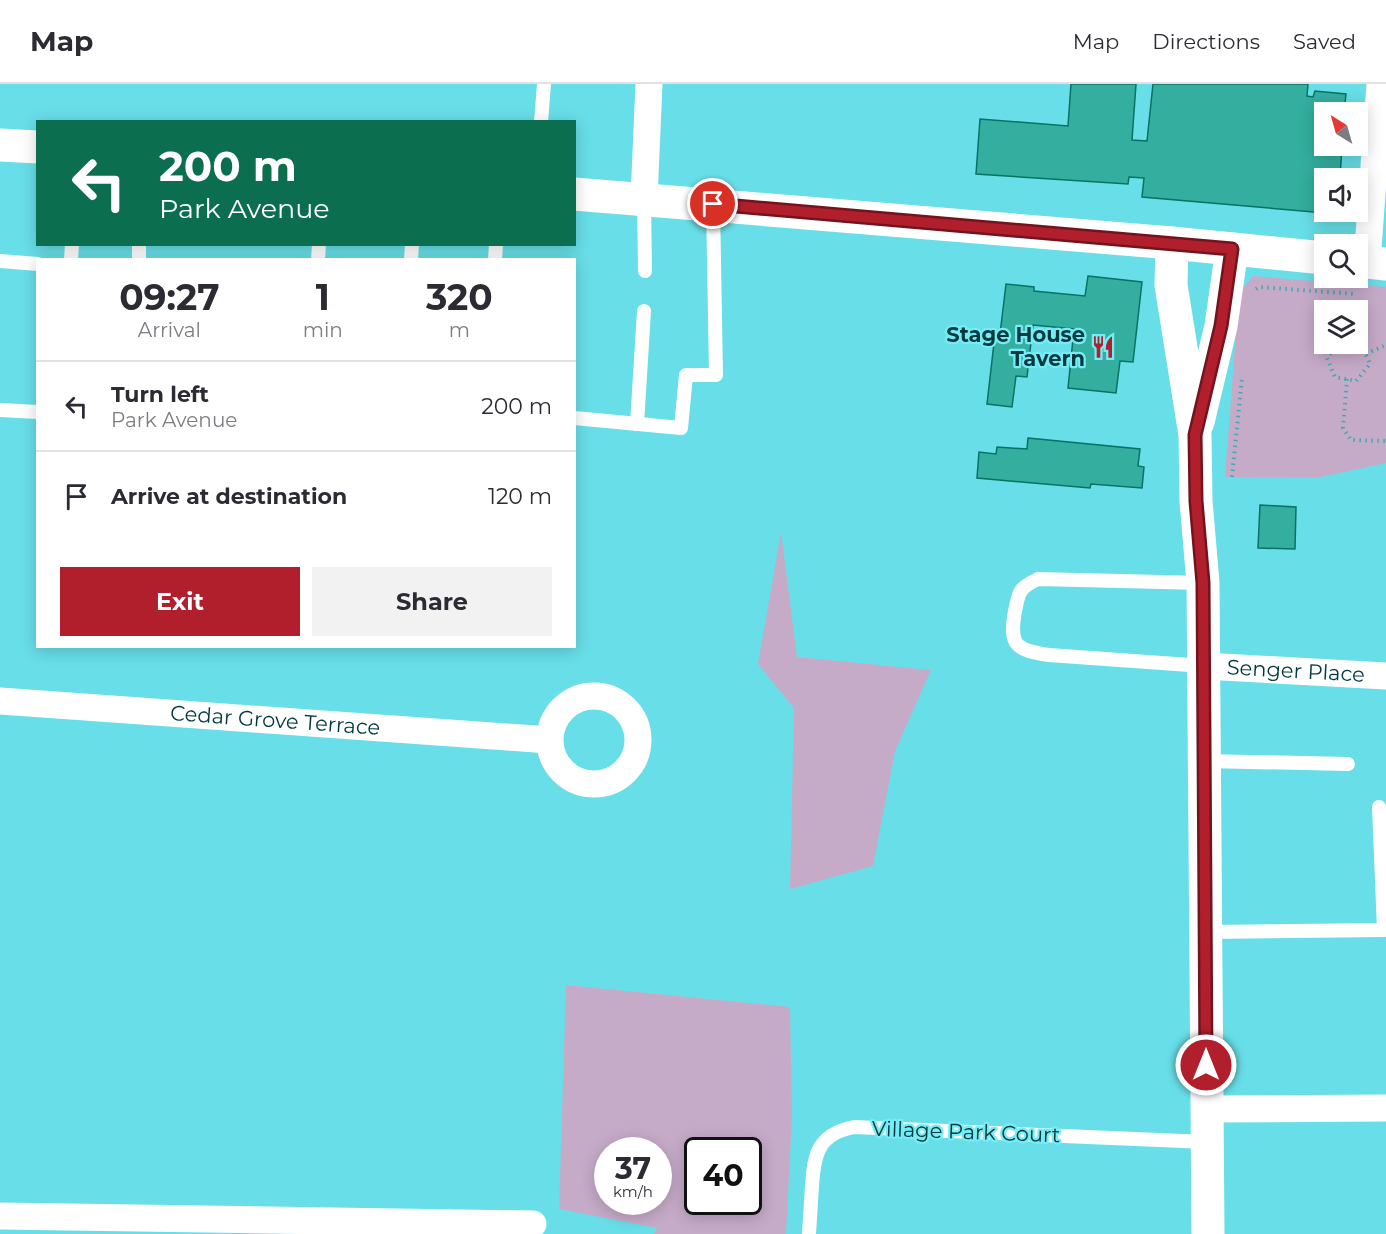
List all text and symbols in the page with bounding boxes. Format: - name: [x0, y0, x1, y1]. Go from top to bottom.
- text: Map: [30, 24, 93, 58]
- text: Map: [1073, 29, 1119, 54]
- text: Directions: [1152, 29, 1260, 54]
- text: Saved: [1293, 29, 1356, 54]
- north arrow: [1314, 102, 1368, 156]
- map controls: [1314, 102, 1368, 354]
- text: 200 m: [159, 140, 297, 192]
- icon: left: [60, 144, 138, 222]
- button: sound: [1314, 168, 1368, 222]
- pin: [687, 178, 738, 229]
- icon: arrive: [696, 187, 729, 220]
- text: Park Avenue: [159, 192, 330, 225]
- button: search: [1314, 234, 1368, 288]
- text: 09:27: [119, 275, 220, 319]
- text: 1: [316, 275, 330, 319]
- text: 320: [426, 275, 493, 319]
- button: layers: [1314, 300, 1368, 354]
- text: Arrival: [138, 318, 201, 342]
- text: min: [303, 318, 343, 342]
- text: m: [449, 318, 470, 342]
- place label: Stage House Tavern: [946, 322, 1085, 371]
- restaurant icon: Stage House Tavern: [1090, 334, 1116, 360]
- text: Turn left: [111, 381, 209, 408]
- icon: left: [60, 390, 93, 423]
- text: 200 m: [481, 393, 552, 420]
- text: Park Avenue: [111, 408, 237, 432]
- icon: arrive: [60, 480, 93, 513]
- text: Arrive at destination: [111, 483, 347, 510]
- text: 120 m: [488, 483, 552, 510]
- button: Exit: [60, 567, 300, 636]
- button: Share: [312, 567, 552, 636]
- street label: Senger Place: [1226, 654, 1366, 687]
- street label: Cedar Grove Terrace: [170, 700, 381, 740]
- position arrow: [1174, 1033, 1238, 1097]
- street label: Village Park Court: [871, 1116, 1061, 1147]
- speed limit sign: 40: [684, 1137, 762, 1215]
- text: 37: [615, 1150, 651, 1187]
- text: km/h: [613, 1182, 653, 1201]

